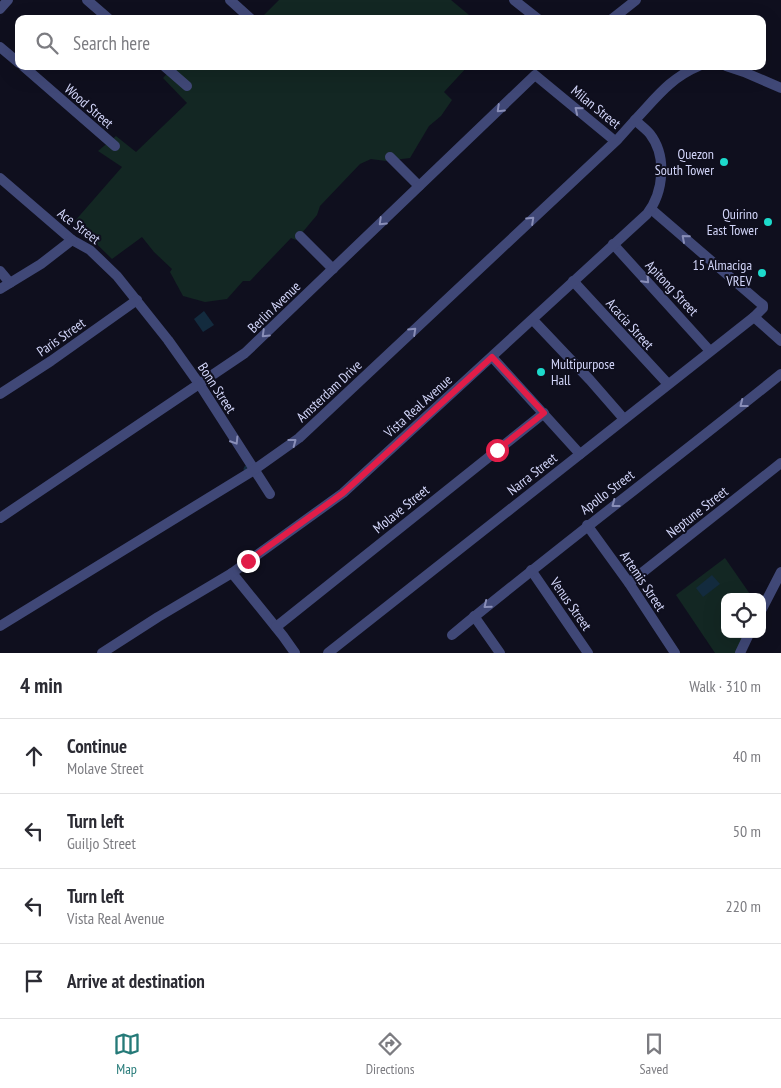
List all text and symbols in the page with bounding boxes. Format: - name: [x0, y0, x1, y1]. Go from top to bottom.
- search box: [15, 15, 766, 70]
- icon: search: [33, 29, 61, 57]
- text: Search here: [73, 31, 150, 55]
- street label: Wood Street: [61, 80, 117, 132]
- street label: Milan Street: [567, 81, 625, 133]
- one-way arrow: [496, 103, 505, 112]
- one-way arrow: [574, 107, 583, 116]
- place label: Quezon South Tower: [655, 145, 714, 179]
- marker: Quezon South Tower: [718, 156, 730, 168]
- street label: Ace Street: [54, 204, 104, 248]
- place label: Quirino East Tower: [707, 205, 758, 239]
- one-way arrow: [379, 216, 388, 225]
- marker: Quirino East Tower: [762, 216, 774, 228]
- one-way arrow: [526, 217, 535, 226]
- one-way arrow: [681, 234, 690, 243]
- street label: Apitong Street: [642, 256, 702, 320]
- place label: 15 Almaciga VREV: [693, 256, 753, 290]
- marker: 15 Almaciga VREV: [756, 267, 768, 279]
- one-way arrow: [640, 275, 649, 284]
- street label: Berlin Avenue: [244, 277, 304, 337]
- street label: Acacia Street: [602, 295, 658, 353]
- street label: Paris Street: [33, 314, 89, 360]
- one-way arrow: [262, 328, 271, 337]
- one-way arrow: [407, 328, 416, 337]
- place label: Multipurpose Hall: [551, 355, 615, 389]
- street label: Amsterdam Drive: [293, 356, 366, 426]
- street label: Bonn Street: [194, 359, 240, 417]
- marker: Multipurpose Hall: [535, 366, 547, 378]
- street label: Vista Real Avenue: [379, 371, 456, 442]
- one-way arrow: [740, 399, 749, 407]
- one-way arrow: [229, 436, 239, 445]
- one-way arrow: [287, 439, 297, 448]
- route start: [486, 439, 509, 462]
- street label: Narra Street: [503, 449, 561, 499]
- street label: Apollo Street: [576, 466, 638, 518]
- street label: Molave Street: [369, 481, 433, 537]
- street label: Neptune Street: [663, 482, 731, 542]
- one-way arrow: [611, 498, 621, 507]
- street label: Artemis Street: [616, 547, 670, 615]
- route end: [237, 550, 260, 573]
- street label: Venus Street: [546, 573, 596, 634]
- map controls: [721, 593, 766, 638]
- button: locate: [721, 593, 766, 638]
- one-way arrow: [484, 600, 493, 609]
- text: 4 min: [20, 672, 62, 699]
- text: Walk · 310 m: [689, 676, 761, 696]
- text: Continue: [67, 734, 127, 758]
- icon: ahead: [20, 742, 48, 770]
- text: 40 m: [733, 746, 761, 766]
- text: Molave Street: [67, 758, 144, 778]
- text: Turn left: [67, 809, 124, 833]
- icon: left: [20, 817, 48, 845]
- text: 50 m: [733, 821, 761, 841]
- text: Guiljo Street: [67, 833, 136, 853]
- text: Turn left: [67, 884, 124, 908]
- icon: left: [20, 892, 48, 920]
- text: 220 m: [726, 896, 761, 916]
- text: Vista Real Avenue: [67, 908, 165, 928]
- icon: arrive: [20, 967, 48, 995]
- text: Arrive at destination: [67, 969, 205, 993]
- tab: Map: [113, 1030, 141, 1078]
- tab: Directions: [366, 1030, 414, 1078]
- tab: Saved: [640, 1030, 668, 1078]

